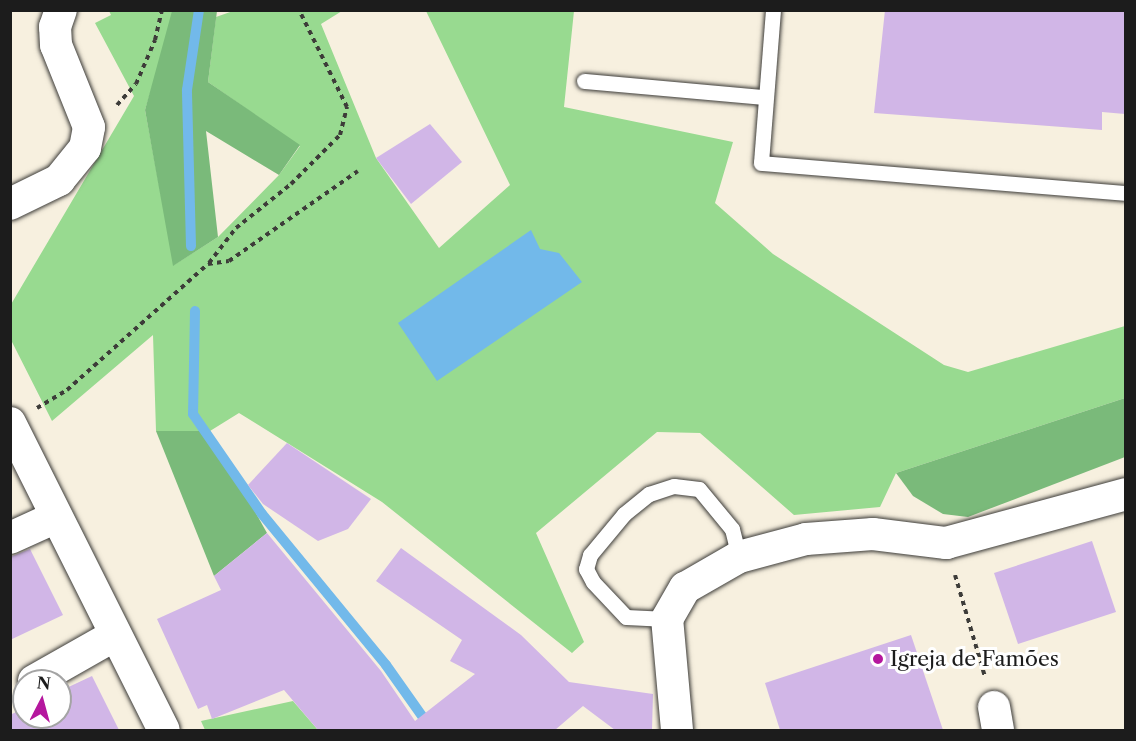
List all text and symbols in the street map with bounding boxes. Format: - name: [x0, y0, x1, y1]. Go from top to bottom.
- place label: Igreja de Famões: [890, 646, 1059, 672]
- marker: Igreja de Famões: [871, 652, 885, 666]
- north arrow: [12, 669, 72, 729]
- text: N: [36, 672, 52, 694]

